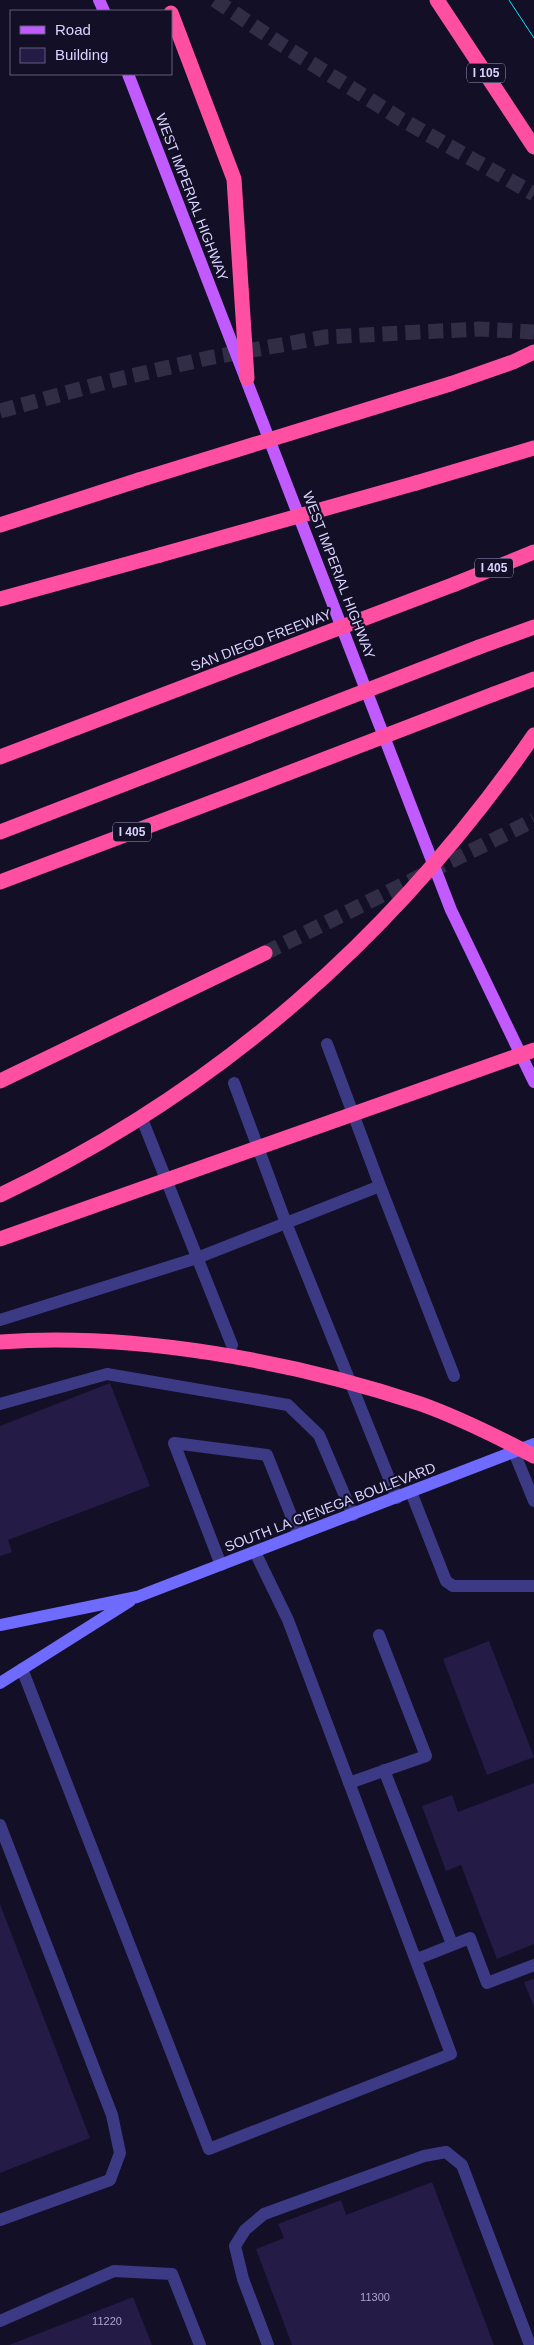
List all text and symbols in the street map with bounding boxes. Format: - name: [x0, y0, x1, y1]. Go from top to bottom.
- legend: [10, 10, 172, 75]
- text: Road: [55, 21, 91, 38]
- text: Building: [55, 46, 108, 63]
- road number: I 105: [467, 64, 505, 82]
- street label: WEST IMPERIAL HIGHWAY: [153, 111, 232, 284]
- street label: WEST IMPERIAL HIGHWAY: [300, 489, 379, 662]
- road number: I 405: [475, 558, 513, 578]
- street label: SAN DIEGO FREEWAY: [188, 606, 334, 674]
- road number: I 405: [113, 822, 151, 842]
- street label: SOUTH LA CIENEGA BOULEVARD: [222, 1459, 438, 1555]
- house number: 11300: [360, 2291, 390, 2303]
- house number: 11220: [92, 2315, 122, 2327]

